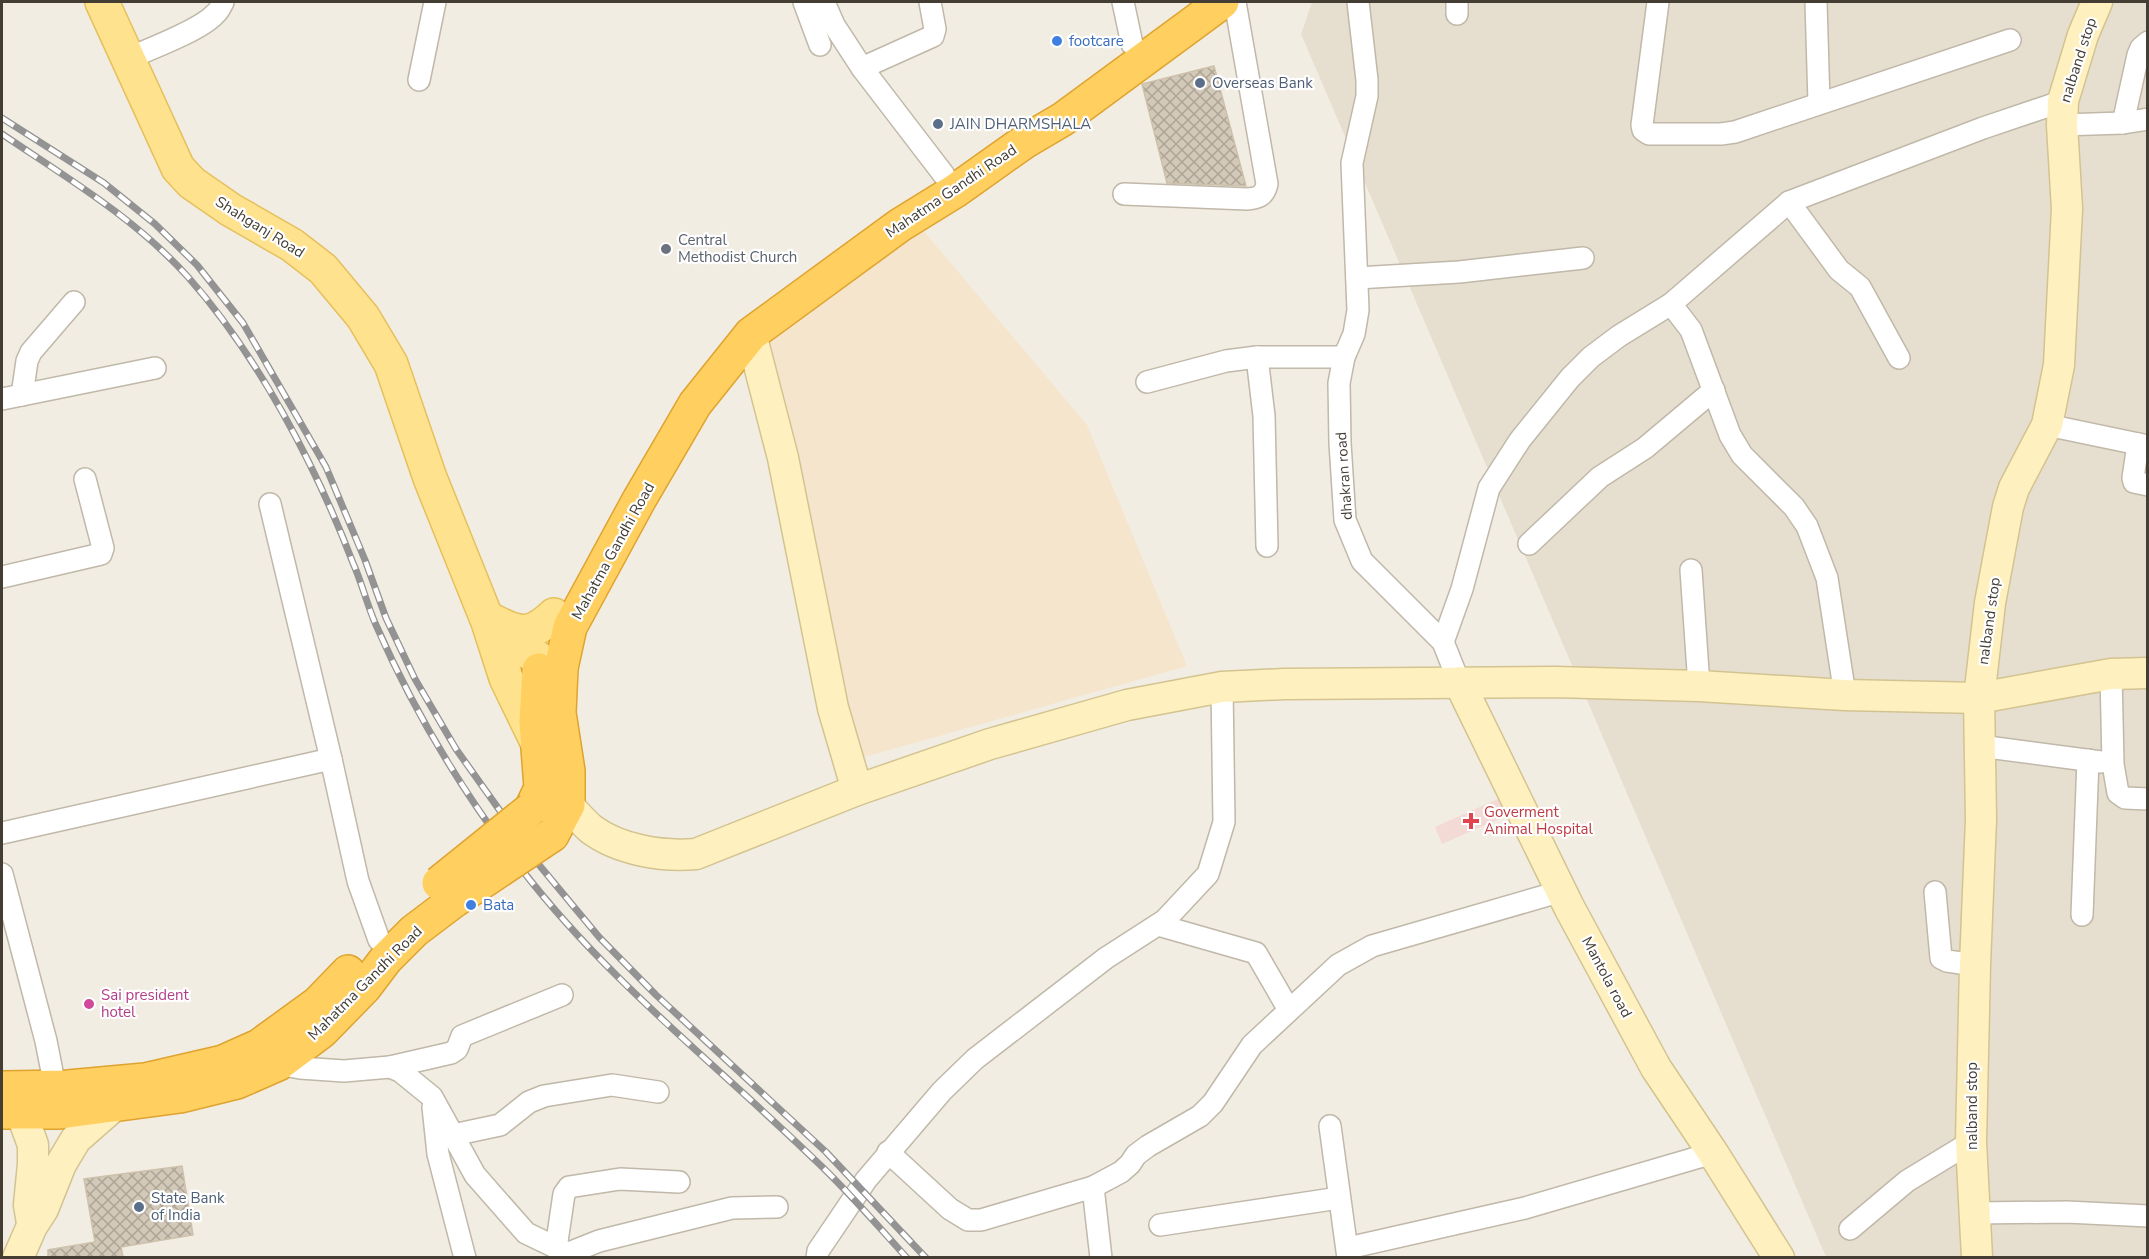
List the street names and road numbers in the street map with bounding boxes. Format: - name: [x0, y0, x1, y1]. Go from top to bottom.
- street label: nalband stop: [2055, 15, 2101, 105]
- street label: Mahatma Gandhi Road: [882, 140, 1020, 242]
- street label: Shahganj Road: [212, 192, 308, 262]
- street label: dhakran road: [1331, 431, 1357, 521]
- street label: Mahatma Gandhi Road: [567, 479, 659, 623]
- street label: nalband stop: [1973, 576, 2005, 666]
- street label: Mahatma Gandhi Road: [303, 921, 427, 1045]
- street label: Mantola road: [1577, 933, 1637, 1021]
- street label: nalband stop: [1962, 1062, 1982, 1150]

